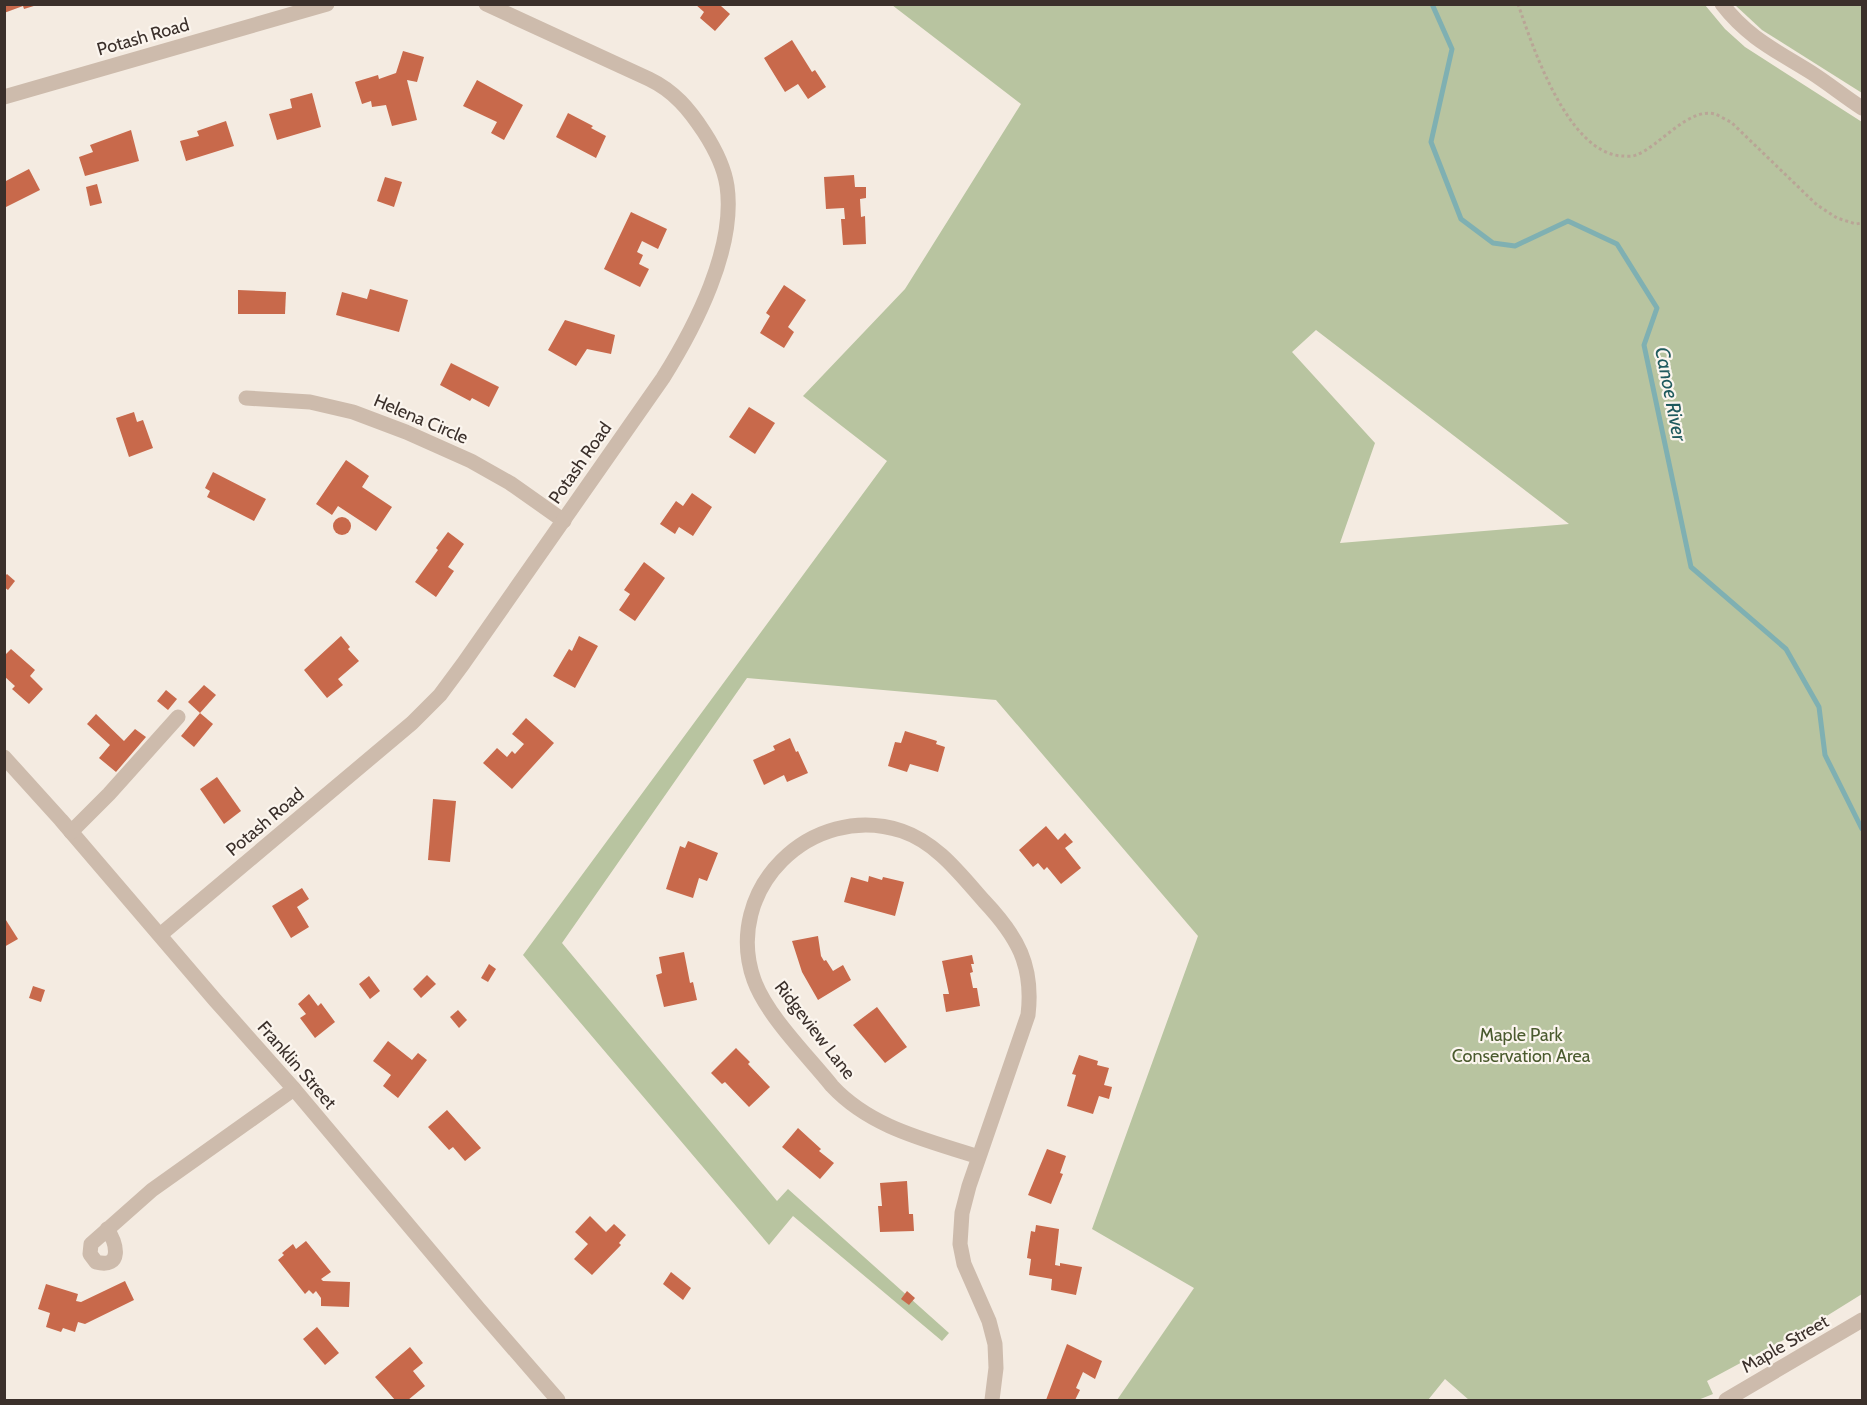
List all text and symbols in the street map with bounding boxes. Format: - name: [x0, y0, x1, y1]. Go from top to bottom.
- street label: Potash Road: [94, 13, 192, 61]
- water label: Canoe River: [1650, 345, 1692, 444]
- street label: Helena Circle: [371, 389, 471, 449]
- street label: Potash Road: [544, 418, 616, 508]
- street label: Potash Road: [222, 783, 308, 861]
- street label: Ridgeview Lane: [770, 977, 860, 1083]
- street label: Franklin Street: [253, 1017, 341, 1113]
- park label: Maple Park Conservation Area: [1452, 1024, 1591, 1067]
- street label: Maple Street: [1738, 1310, 1832, 1378]

